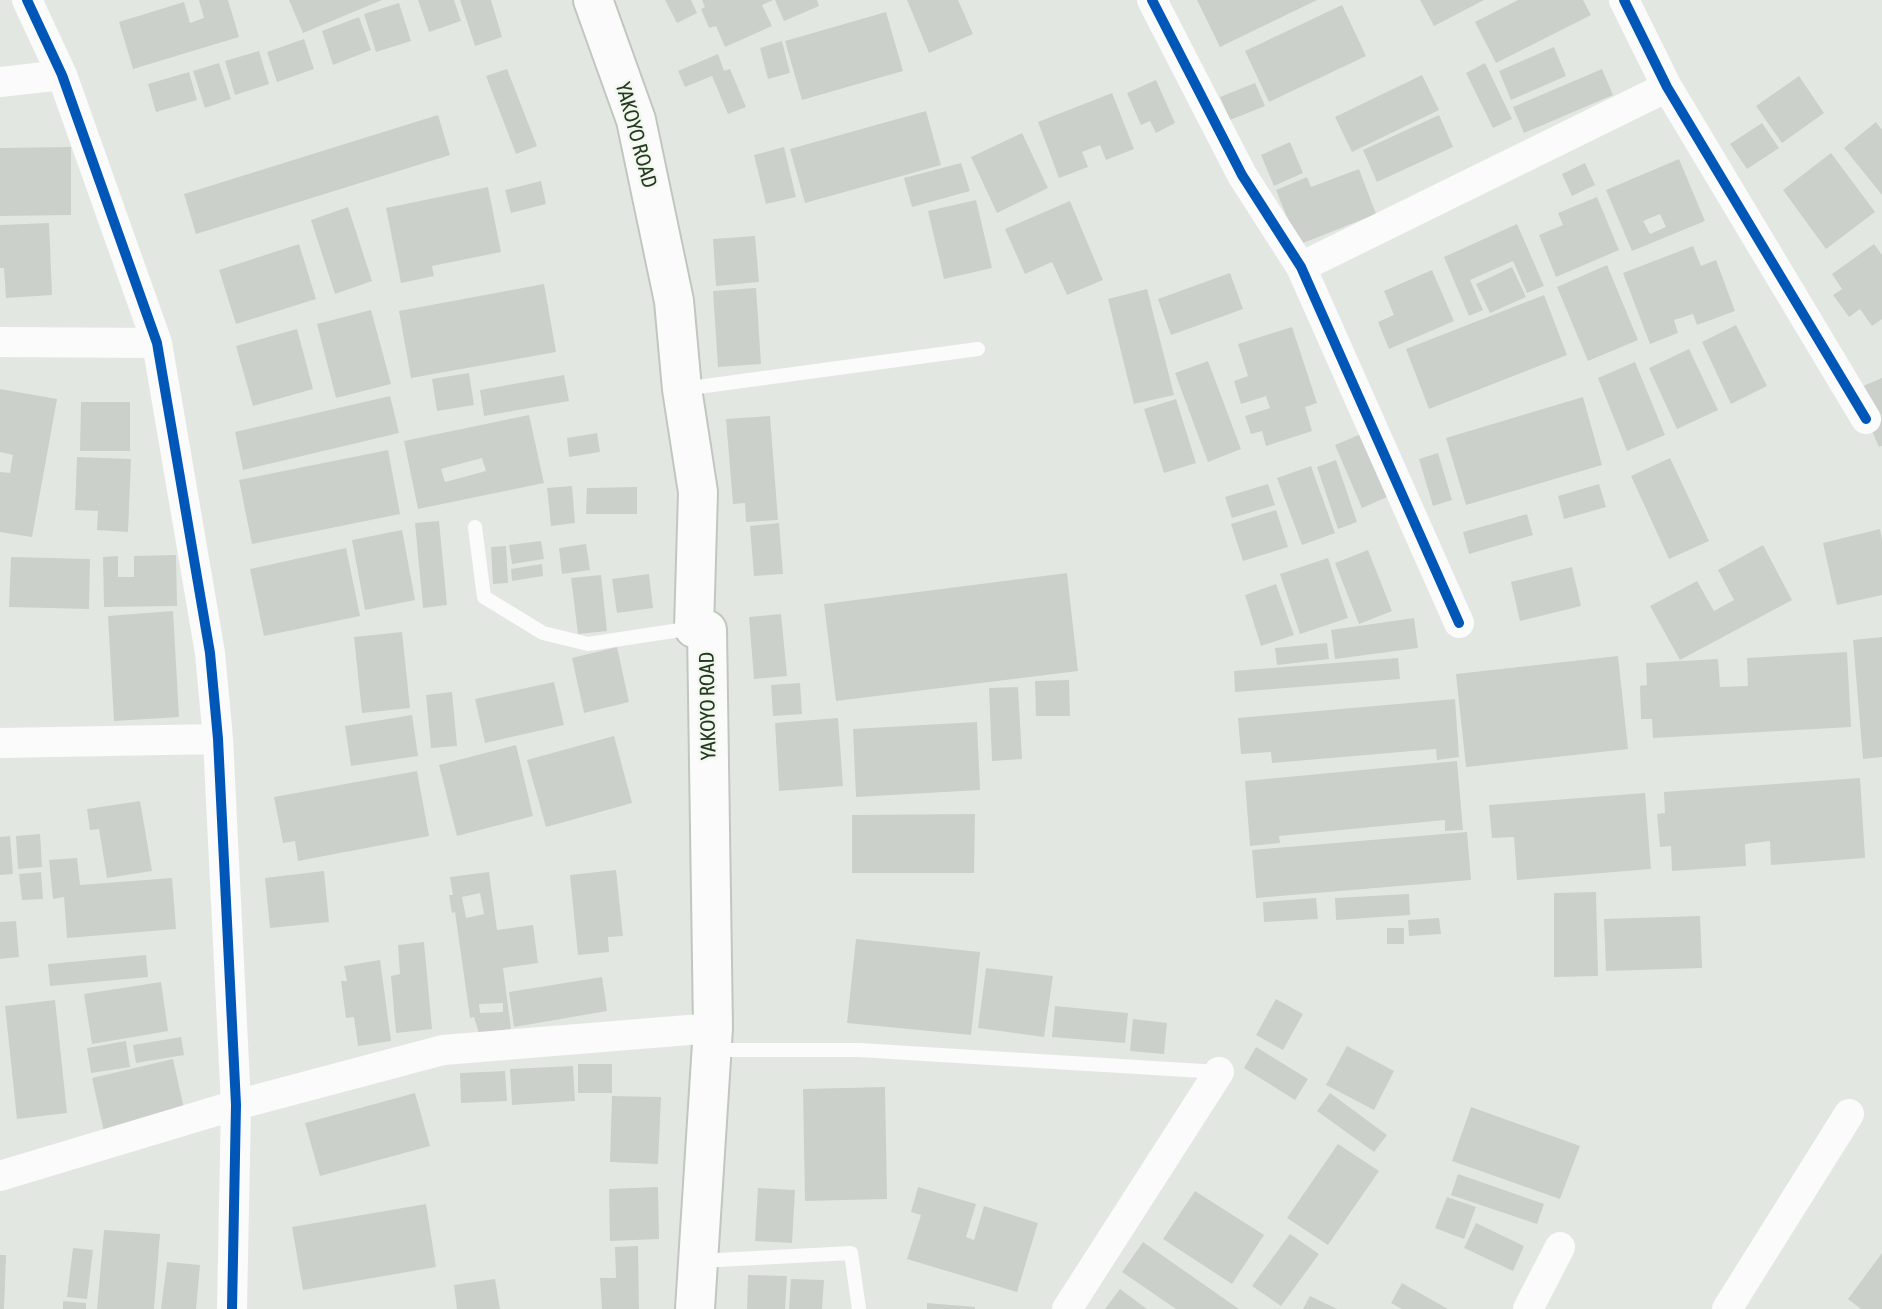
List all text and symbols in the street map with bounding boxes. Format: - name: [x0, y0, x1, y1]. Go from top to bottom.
- street label: YAKOYO ROAD: [610, 79, 662, 191]
- street label: YAKOYO ROAD: [694, 652, 722, 760]

